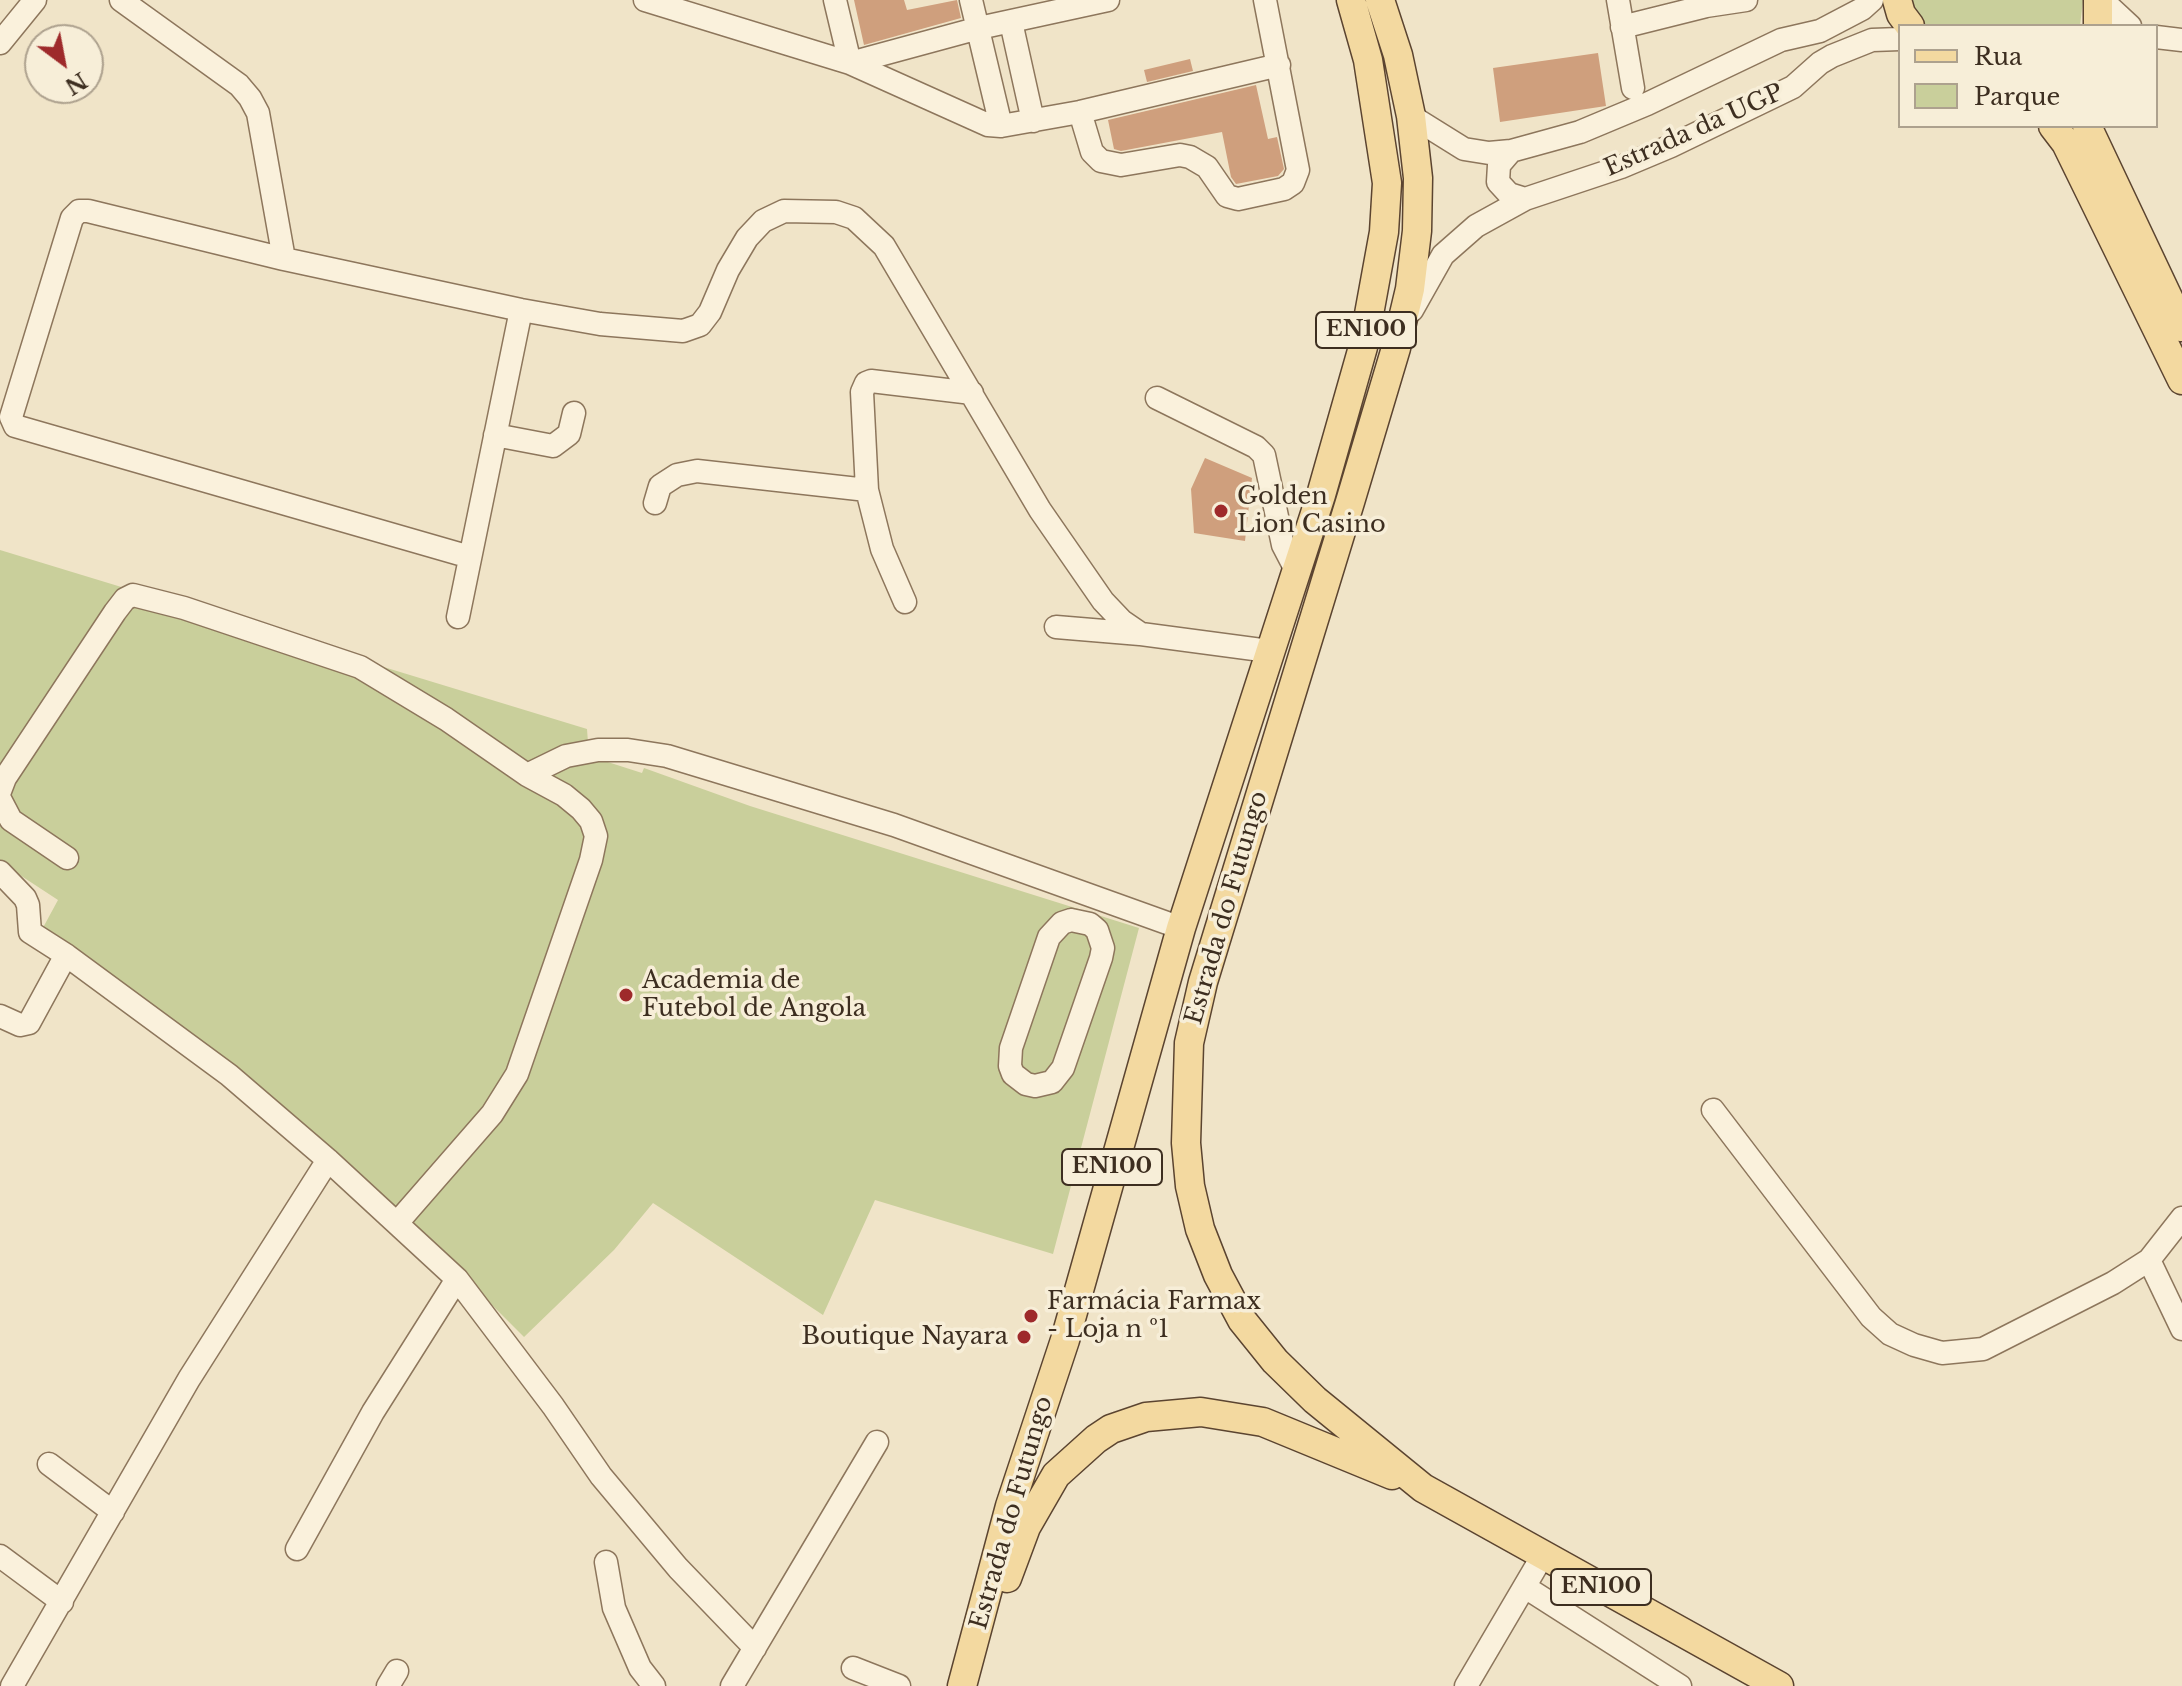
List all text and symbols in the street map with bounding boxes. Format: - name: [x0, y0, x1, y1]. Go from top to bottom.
- north arrow: [24, 24, 104, 104]
- legend: [1898, 24, 2158, 128]
- text: Rua: [1974, 42, 2022, 71]
- text: N: [60, 66, 92, 100]
- street label: Estrada da UGP: [1600, 79, 1788, 183]
- text: Parque: [1974, 82, 2060, 111]
- road number: EN100: [1316, 312, 1416, 348]
- place label: Golden Lion Casino: [1237, 483, 1386, 539]
- marker: Golden Lion Casino: [1212, 502, 1230, 520]
- street label: Estrada do Futungo: [1180, 788, 1274, 1028]
- place label: Academia de Futebol de Angola: [642, 967, 866, 1023]
- marker: Academia de Futebol de Angola: [617, 986, 635, 1004]
- road number: EN100: [1062, 1149, 1162, 1185]
- place label: Farmácia Farmax - Loja n º1: [1047, 1288, 1261, 1344]
- marker: Farmácia Farmax - Loja n º1: [1022, 1307, 1040, 1325]
- place label: Boutique Nayara: [801, 1323, 1008, 1351]
- marker: Boutique Nayara: [1015, 1328, 1033, 1346]
- street label: Estrada do Futungo: [965, 1393, 1059, 1633]
- road number: EN100: [1551, 1569, 1651, 1605]

